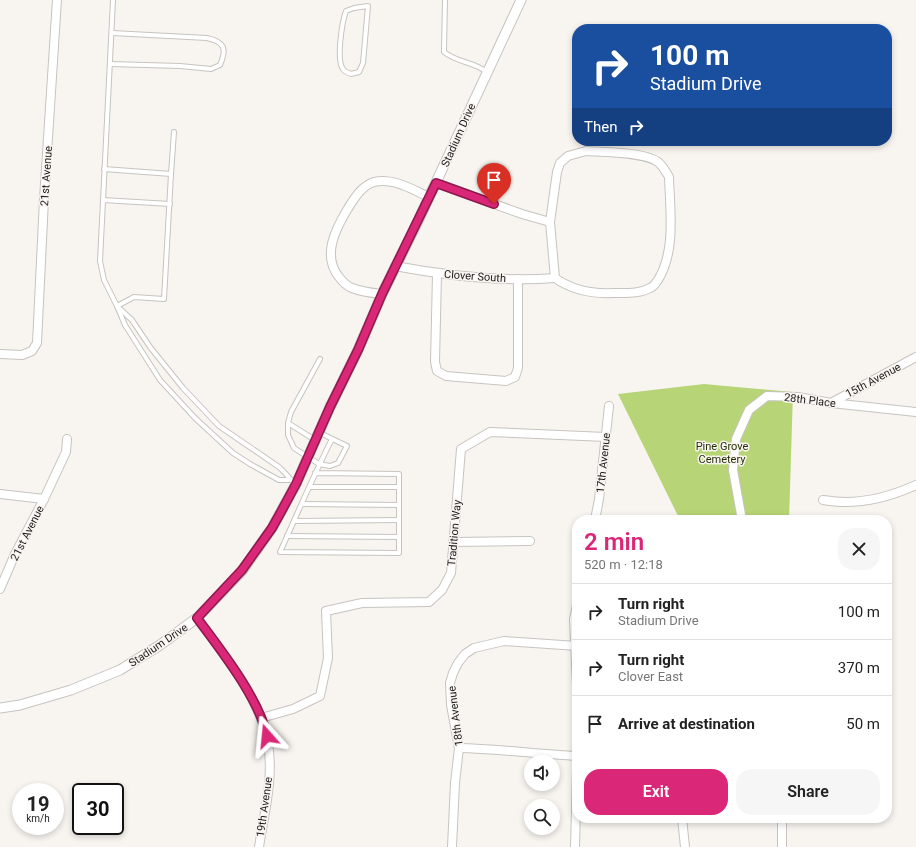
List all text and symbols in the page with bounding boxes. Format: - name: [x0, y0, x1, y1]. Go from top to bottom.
- text: 100 m: [650, 39, 729, 72]
- icon: right: [584, 40, 636, 92]
- text: Stadium Drive: [650, 73, 762, 94]
- street label: Stadium Drive: [439, 101, 478, 169]
- icon: right: [625, 116, 647, 138]
- text: Then: [584, 118, 617, 136]
- street label: 21st Avenue: [38, 145, 55, 207]
- pin: [477, 163, 511, 204]
- icon: arrive: [483, 169, 505, 191]
- street label: Clover South: [444, 268, 506, 285]
- street label: 15th Avenue: [843, 360, 903, 400]
- street label: 28th Place: [783, 391, 837, 410]
- street label: 17th Avenue: [594, 432, 613, 494]
- park label: Pine Grove Cemetery: [696, 440, 748, 466]
- street label: Tradition Way: [445, 499, 464, 567]
- street label: 21st Avenue: [8, 503, 47, 563]
- text: 2 min: [584, 528, 644, 556]
- button: close: [838, 528, 880, 570]
- text: 520 m · 12:18: [584, 557, 663, 572]
- text: Turn right: [618, 595, 684, 613]
- icon: right: [584, 601, 606, 623]
- text: 100 m: [838, 603, 880, 621]
- text: Stadium Drive: [618, 613, 699, 628]
- street label: Stadium Drive: [126, 621, 190, 670]
- text: Turn right: [618, 651, 684, 669]
- icon: right: [584, 657, 606, 679]
- text: 370 m: [838, 659, 880, 677]
- text: Clover East: [618, 669, 683, 684]
- street label: 18th Avenue: [445, 685, 466, 747]
- icon: arrive: [584, 713, 606, 735]
- position arrow: [246, 715, 288, 757]
- text: Arrive at destination: [618, 715, 755, 733]
- text: 50 m: [846, 715, 880, 733]
- map controls: [524, 755, 560, 835]
- button: sound: [524, 755, 560, 791]
- button: Exit: [584, 769, 728, 815]
- button: Share: [736, 769, 880, 815]
- street label: 19th Avenue: [254, 776, 275, 838]
- speed limit sign: 30: [72, 783, 124, 835]
- text: 19: [27, 792, 49, 816]
- button: search: [524, 799, 560, 835]
- text: km/h: [26, 813, 50, 824]

